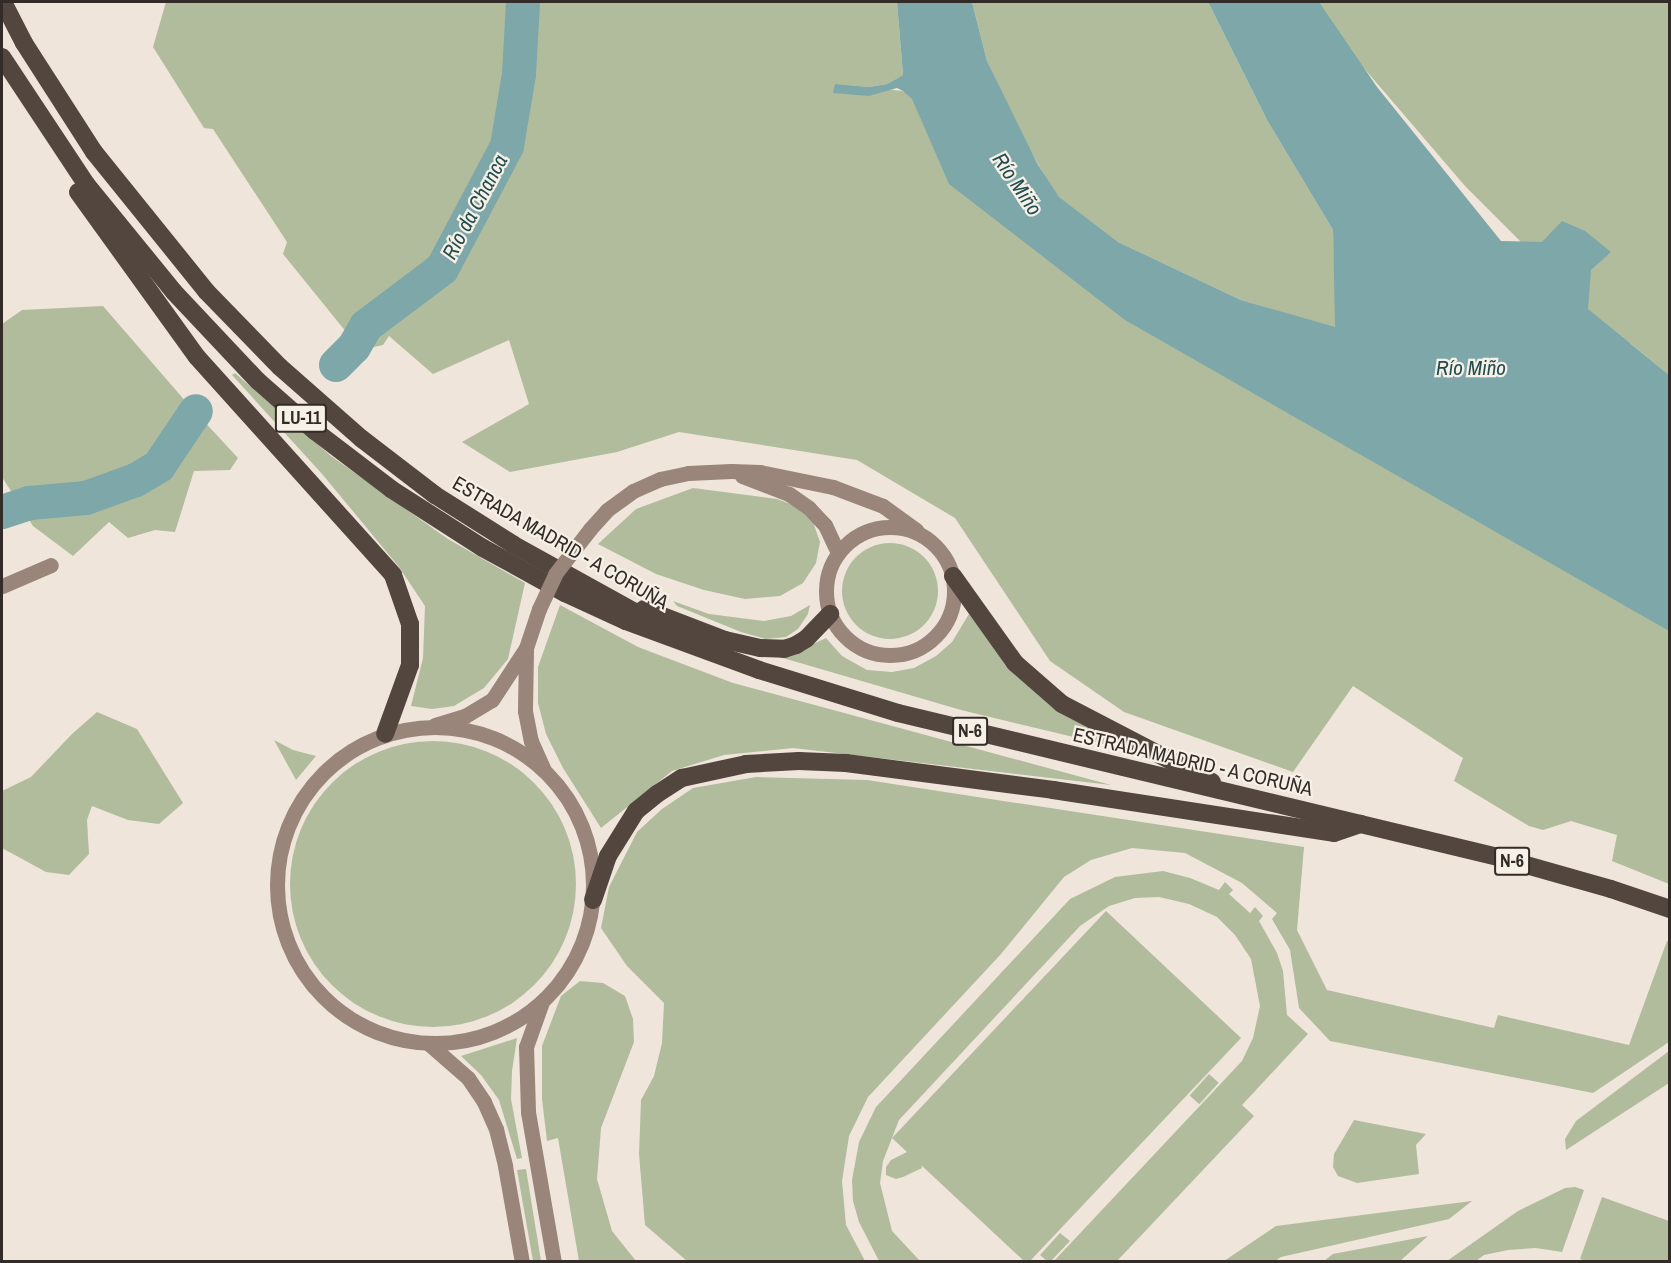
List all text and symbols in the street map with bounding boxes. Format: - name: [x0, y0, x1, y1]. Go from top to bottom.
- water label: Río Miño: [987, 148, 1047, 220]
- water label: Río da Chanca: [437, 150, 513, 264]
- water label: Río Miño: [1436, 355, 1506, 381]
- road number: LU-11: [274, 403, 328, 433]
- street label: ESTRADA MADRID - A CORUÑA: [448, 470, 674, 614]
- road number: N-6: [952, 716, 988, 746]
- street label: ESTRADA MADRID - A CORUÑA: [1070, 721, 1316, 801]
- road number: N-6: [1494, 846, 1530, 876]

